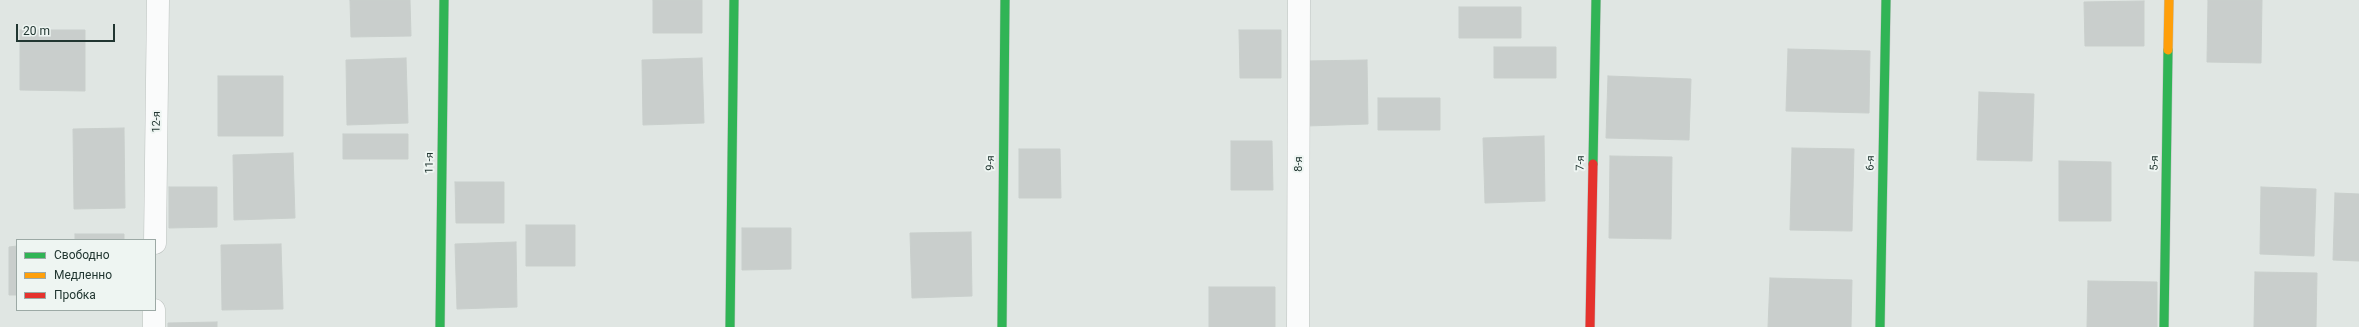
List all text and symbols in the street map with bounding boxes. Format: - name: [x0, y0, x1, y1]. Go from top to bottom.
- scale bar: [18, 16, 117, 42]
- text: 20 m: [23, 24, 50, 38]
- street label: 12-я: [150, 111, 164, 133]
- street label: 11-я: [423, 152, 437, 174]
- street label: 9-я: [984, 155, 998, 171]
- street label: 7-я: [1574, 155, 1588, 171]
- street label: 6-я: [1864, 155, 1878, 171]
- street label: 5-я: [2148, 155, 2162, 171]
- street label: 8-я: [1292, 156, 1306, 172]
- legend: [16, 239, 156, 311]
- text: Свободно: [54, 248, 110, 262]
- text: Медленно: [54, 268, 112, 282]
- text: Пробка: [54, 288, 96, 302]

